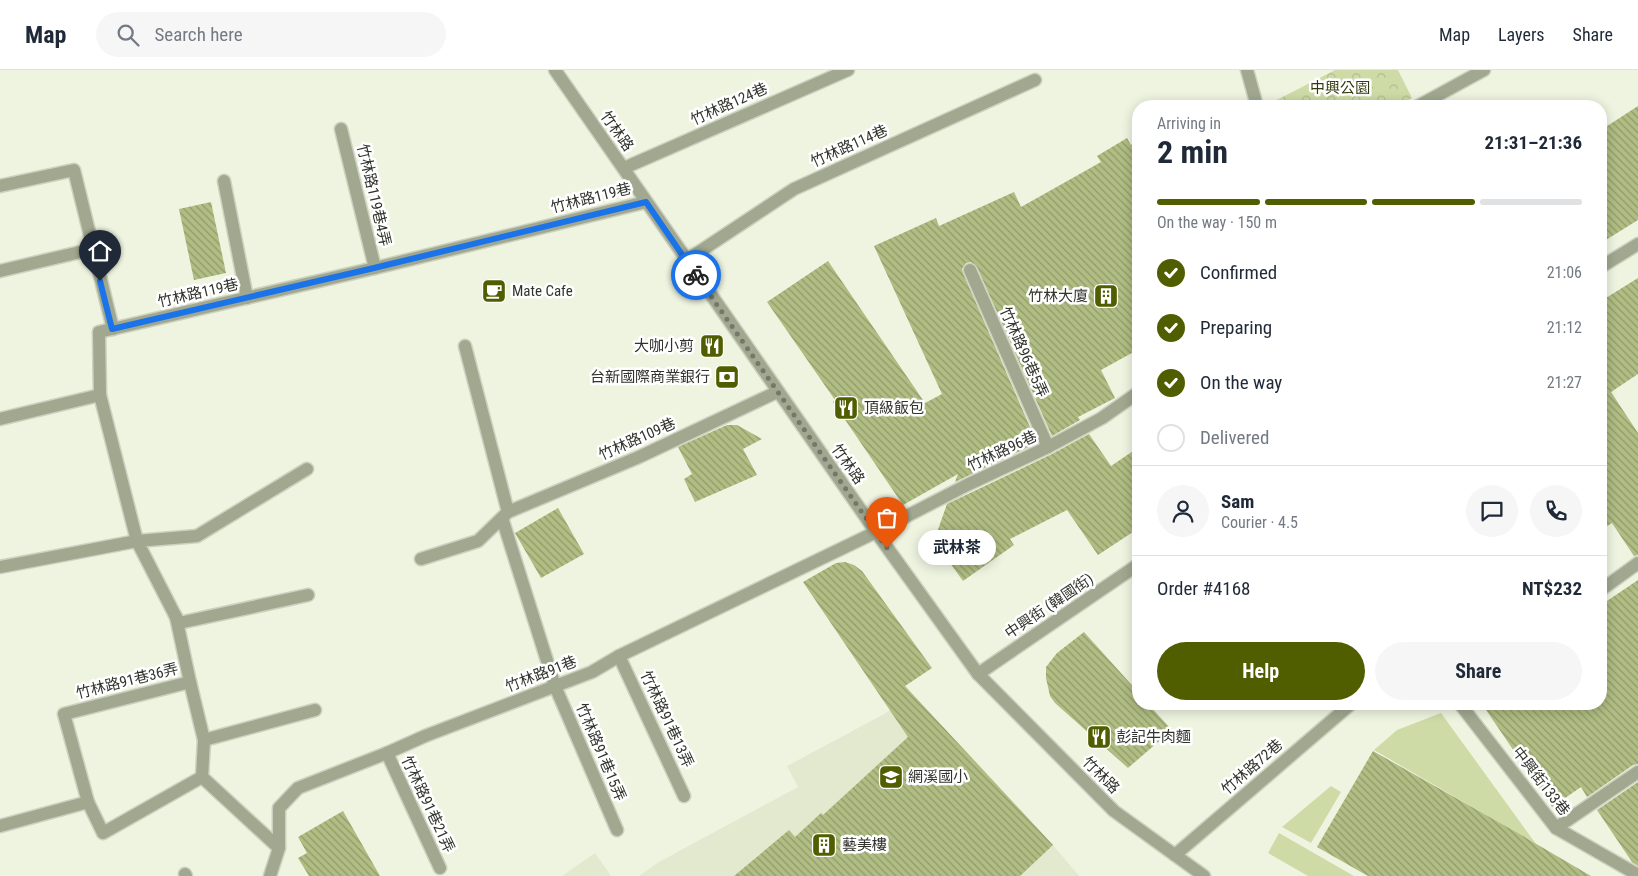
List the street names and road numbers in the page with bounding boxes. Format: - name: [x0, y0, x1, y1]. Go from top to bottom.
- street label: 竹林路124巷: [688, 79, 770, 129]
- street label: 竹林路: [597, 107, 637, 155]
- street label: 竹林路114巷: [808, 121, 890, 171]
- street label: 竹林路119巷4弄: [353, 142, 395, 248]
- street label: 竹林路119巷: [549, 179, 633, 217]
- street label: 竹林路119巷: [156, 275, 240, 311]
- street label: 竹林路96巷5弄: [996, 304, 1052, 400]
- street label: 竹林路109巷: [596, 414, 678, 464]
- street label: 竹林路96巷: [964, 427, 1040, 475]
- street label: 竹林路: [828, 440, 868, 488]
- street label: 中興街 (韓國街): [1001, 570, 1097, 642]
- street label: 竹林路91巷: [503, 652, 579, 696]
- street label: 竹林路91巷36弄: [74, 660, 180, 702]
- street label: 竹林路91巷13弄: [637, 668, 697, 770]
- street label: 竹林路91巷15弄: [572, 700, 630, 804]
- street label: 竹林路72巷: [1218, 736, 1286, 798]
- street label: 中興街133巷: [1509, 743, 1573, 819]
- street label: 竹林路91巷21弄: [398, 753, 458, 855]
- street label: 竹林路: [1079, 753, 1123, 797]

